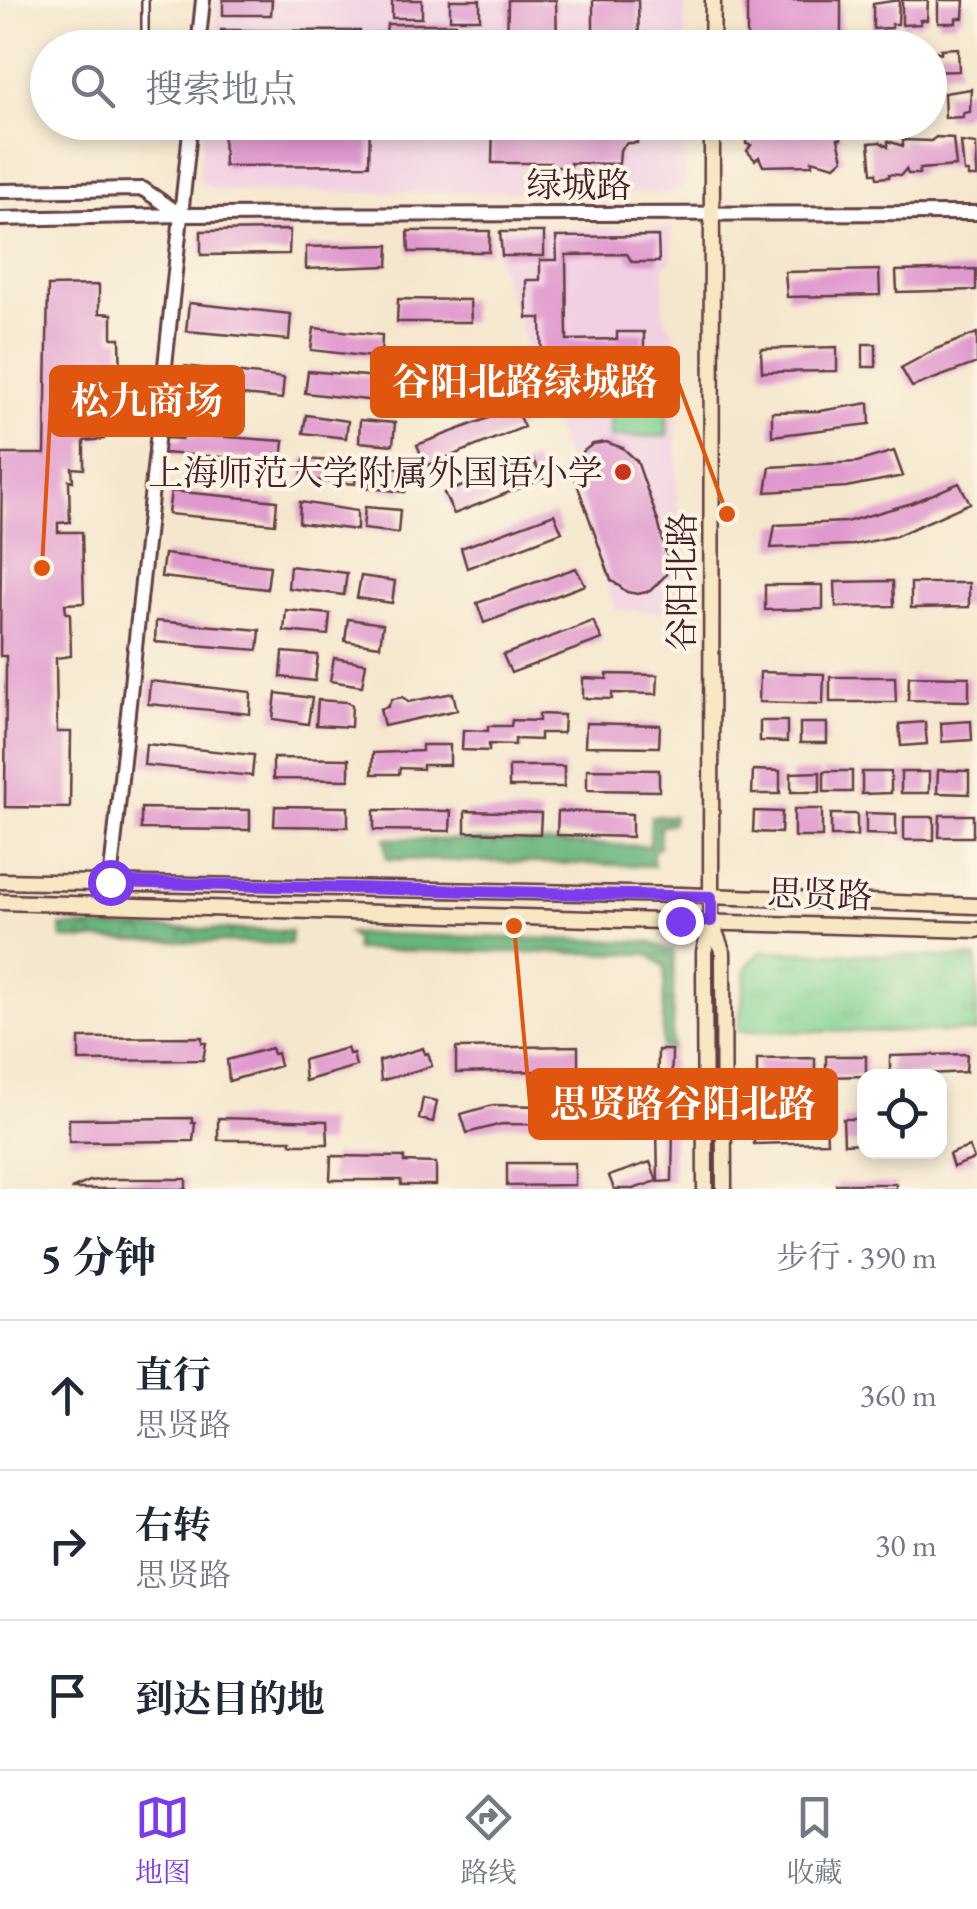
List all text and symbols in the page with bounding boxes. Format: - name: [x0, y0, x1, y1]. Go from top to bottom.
- search box: [30, 30, 947, 140]
- icon: search: [65, 58, 120, 113]
- text: 搜索地点: [145, 64, 297, 113]
- street label: 绿城路: [526, 162, 632, 207]
- callout: 谷阳北路绿城路: [372, 348, 678, 416]
- text: 谷阳北路绿城路: [392, 357, 658, 406]
- callout: 松九商场: [51, 367, 243, 435]
- text: 松九商场: [71, 376, 223, 425]
- place label: 上海师范大学附属外国语小学: [148, 450, 603, 495]
- marker: 上海师范大学附属外国语小学: [612, 461, 634, 483]
- street label: 谷阳北路: [659, 512, 704, 652]
- route start: [88, 860, 134, 906]
- street label: 思贤路: [767, 870, 873, 918]
- route end: [658, 899, 704, 945]
- map controls: [857, 1069, 947, 1159]
- button: locate: [857, 1069, 947, 1159]
- callout: 思贤路谷阳北路: [530, 1070, 836, 1138]
- text: 思贤路谷阳北路: [550, 1079, 816, 1128]
- text: 5 分钟: [40, 1230, 156, 1285]
- text: 步行 · 390 m: [776, 1236, 937, 1278]
- text: 直行: [135, 1350, 211, 1399]
- icon: ahead: [40, 1368, 95, 1423]
- text: 360 m: [860, 1374, 937, 1416]
- text: 思贤路: [135, 1404, 231, 1446]
- text: 右转: [135, 1500, 211, 1549]
- icon: right: [40, 1518, 95, 1573]
- text: 30 m: [875, 1524, 937, 1566]
- text: 思贤路: [135, 1554, 231, 1596]
- icon: arrive: [40, 1668, 95, 1723]
- text: 到达目的地: [135, 1674, 325, 1723]
- tab: 地图: [135, 1790, 191, 1890]
- tab: 路线: [460, 1790, 516, 1890]
- tab: 收藏: [786, 1790, 842, 1890]

